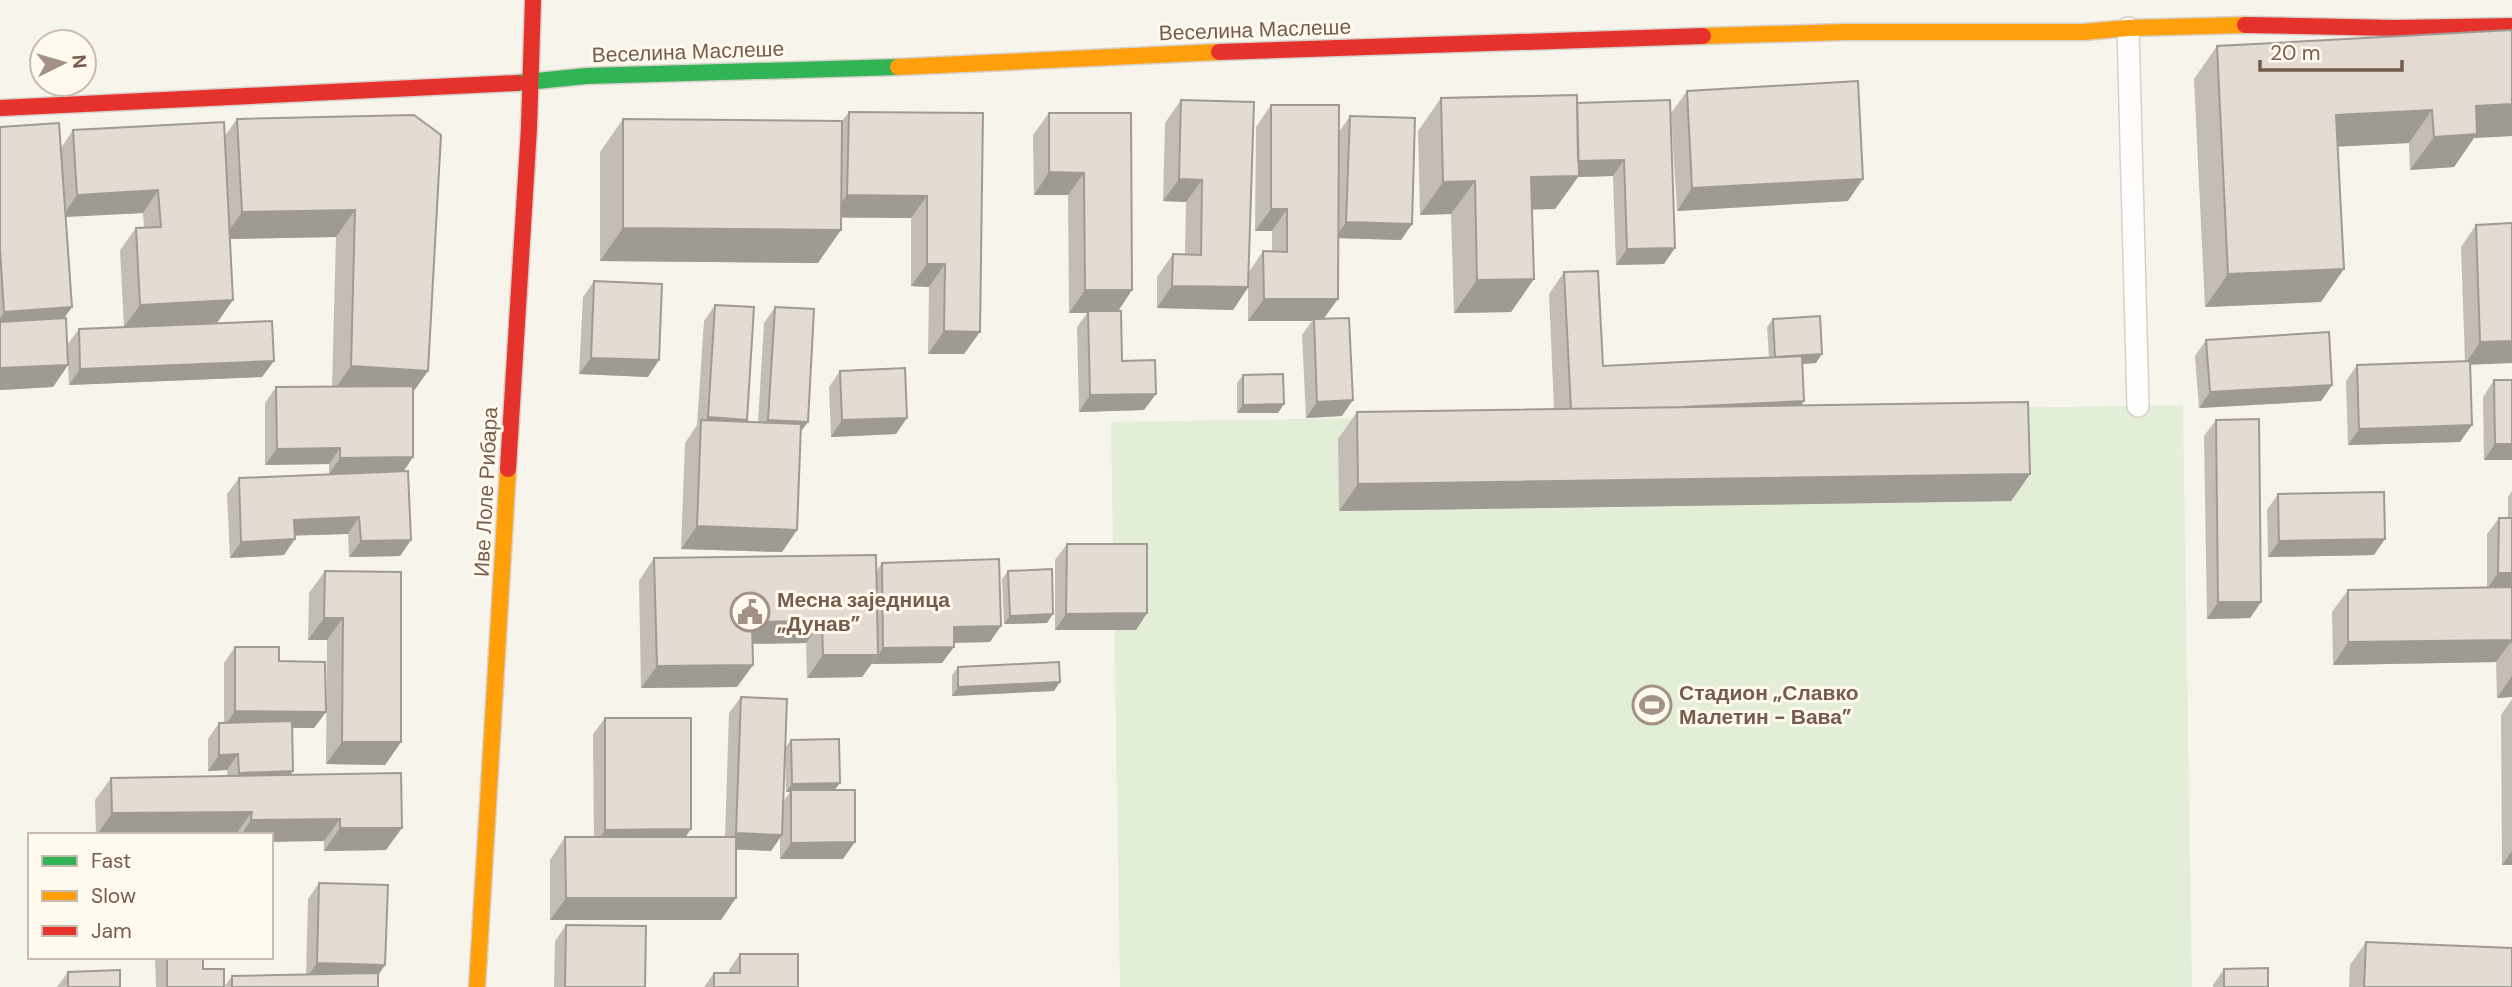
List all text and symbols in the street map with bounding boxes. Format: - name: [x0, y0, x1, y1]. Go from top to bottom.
- street label: Веселина Маслеше: [1158, 13, 1352, 47]
- north arrow: [28, 28, 98, 98]
- scale bar: [2260, 28, 2402, 72]
- street label: Веселина Маслеше: [591, 35, 785, 69]
- text: 20 m: [2270, 39, 2321, 67]
- text: N: [66, 54, 92, 70]
- street label: Иве Лоле Рибара: [468, 406, 504, 578]
- place label: Месна заједница „Дунав”: [777, 586, 950, 638]
- public building icon: Месна заједница „Дунав”: [729, 591, 771, 633]
- place label: Стадион „Славко Малетин - Вава”: [1679, 679, 1859, 731]
- sports icon: Стадион „Славко Малетин - Вава”: [1631, 684, 1673, 726]
- legend: [28, 833, 273, 959]
- text: Fast: [91, 847, 131, 875]
- text: Slow: [91, 882, 136, 910]
- text: Jam: [91, 917, 132, 945]

